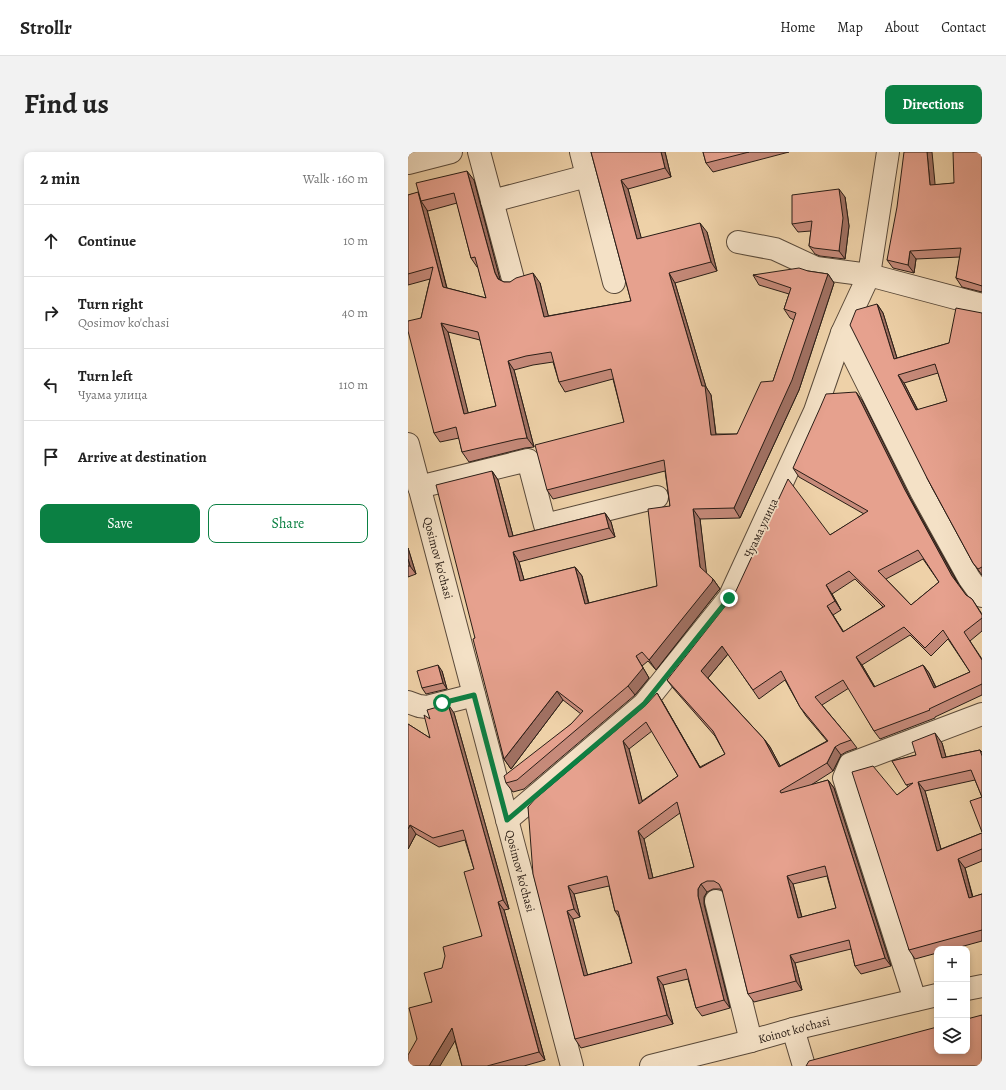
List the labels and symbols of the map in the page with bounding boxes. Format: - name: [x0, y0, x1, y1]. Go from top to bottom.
- street label: Чуама улица: [740, 495, 782, 560]
- street label: Qosimov ko'chasi: [419, 515, 457, 601]
- route end: [720, 589, 738, 607]
- route start: [433, 694, 451, 712]
- street label: Qosimov ko'chasi: [501, 828, 539, 914]
- street label: Koinot ko'chasi: [756, 1013, 832, 1047]

